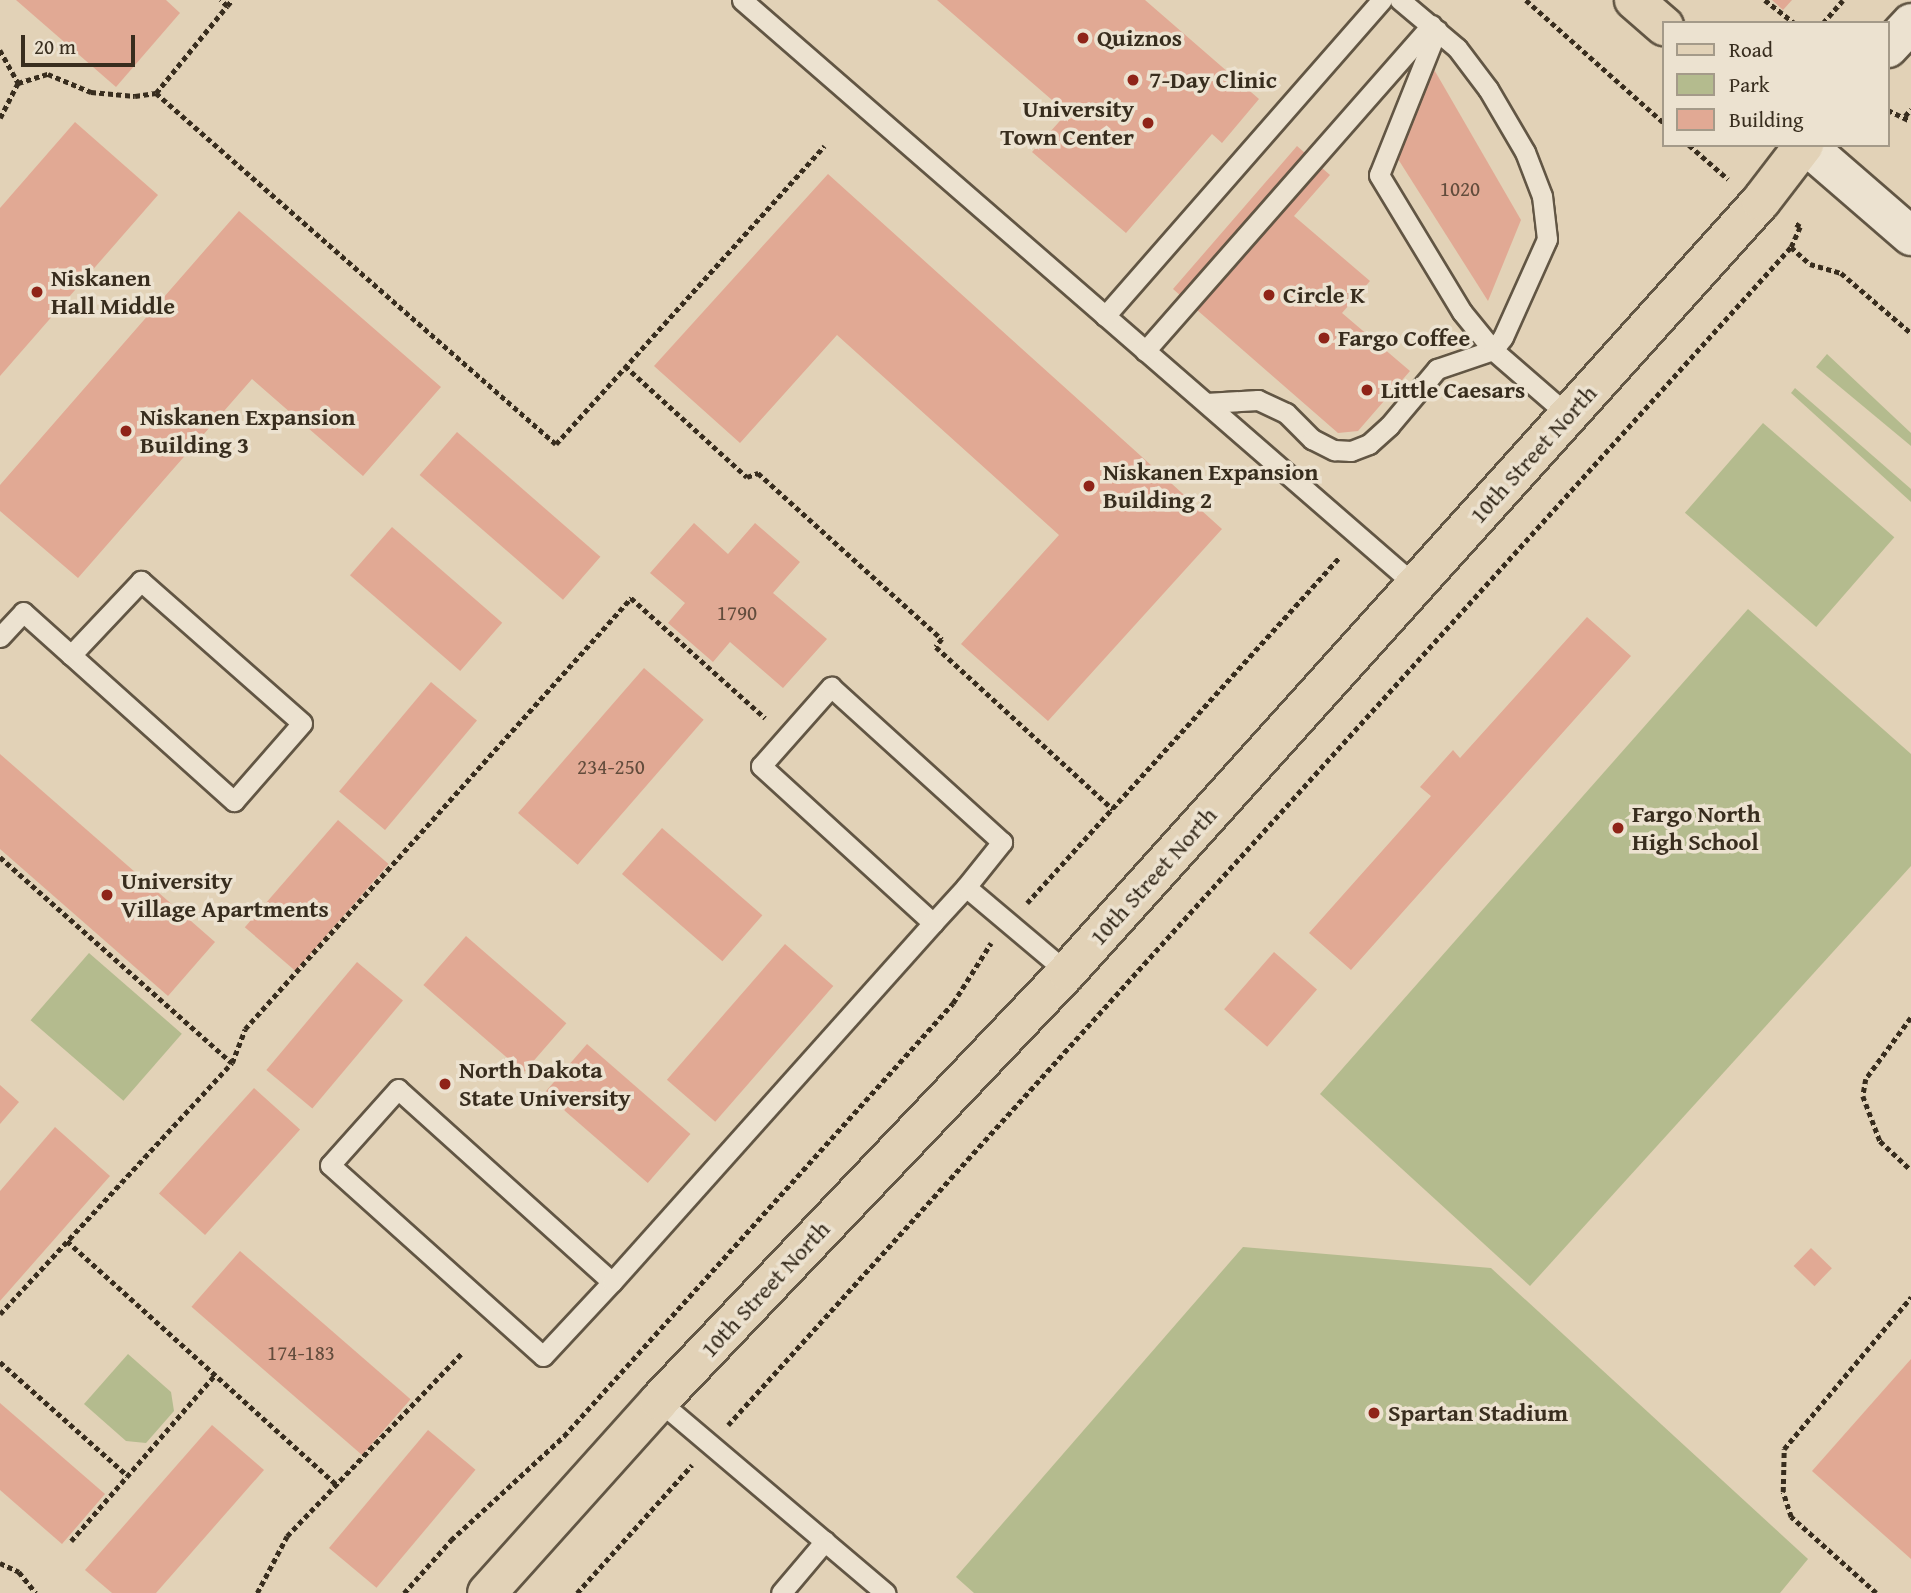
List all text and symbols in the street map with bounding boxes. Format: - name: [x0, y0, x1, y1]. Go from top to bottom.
- scale bar: [24, 21, 138, 65]
- legend: [1662, 21, 1890, 147]
- place label: Quiznos: [1097, 24, 1182, 52]
- marker: Quiznos: [1075, 30, 1091, 46]
- text: 20 m: [34, 31, 76, 62]
- text: Road: [1729, 34, 1773, 65]
- place label: 7-Day Clinic: [1149, 66, 1277, 94]
- text: Park: [1729, 69, 1770, 100]
- marker: 7-Day Clinic: [1123, 70, 1143, 90]
- place label: University Town Center: [1000, 95, 1134, 151]
- text: Building: [1729, 104, 1803, 135]
- marker: University Town Center: [1140, 115, 1156, 131]
- house number: 1020: [1440, 176, 1480, 202]
- place label: Niskanen Hall Middle: [51, 264, 175, 320]
- place label: Circle K: [1283, 281, 1365, 309]
- marker: Niskanen Hall Middle: [29, 284, 45, 300]
- marker: Circle K: [1261, 287, 1277, 303]
- place label: Fargo Coffee: [1338, 324, 1470, 352]
- marker: Fargo Coffee: [1316, 330, 1332, 346]
- place label: Little Caesars: [1381, 376, 1525, 404]
- street label: 10th Street North: [1463, 379, 1603, 529]
- marker: Little Caesars: [1359, 382, 1375, 398]
- place label: Niskanen Expansion Building 3: [140, 403, 356, 459]
- marker: Niskanen Expansion Building 3: [118, 423, 134, 439]
- place label: Niskanen Expansion Building 2: [1103, 458, 1319, 514]
- marker: Niskanen Expansion Building 2: [1081, 478, 1097, 494]
- house number: 1790: [717, 600, 757, 626]
- house number: 234-250: [577, 754, 645, 780]
- place label: Fargo North High School: [1632, 800, 1761, 856]
- street label: 10th Street North: [1083, 801, 1223, 951]
- marker: Fargo North High School: [1610, 820, 1626, 836]
- place label: University Village Apartments: [121, 867, 329, 923]
- marker: University Village Apartments: [99, 887, 115, 903]
- place label: North Dakota State University: [459, 1056, 631, 1112]
- marker: North Dakota State University: [437, 1076, 453, 1092]
- street label: 10th Street North: [694, 1215, 836, 1363]
- house number: 174-183: [267, 1340, 335, 1366]
- place label: Spartan Stadium: [1388, 1399, 1568, 1427]
- marker: Spartan Stadium: [1366, 1405, 1382, 1421]

